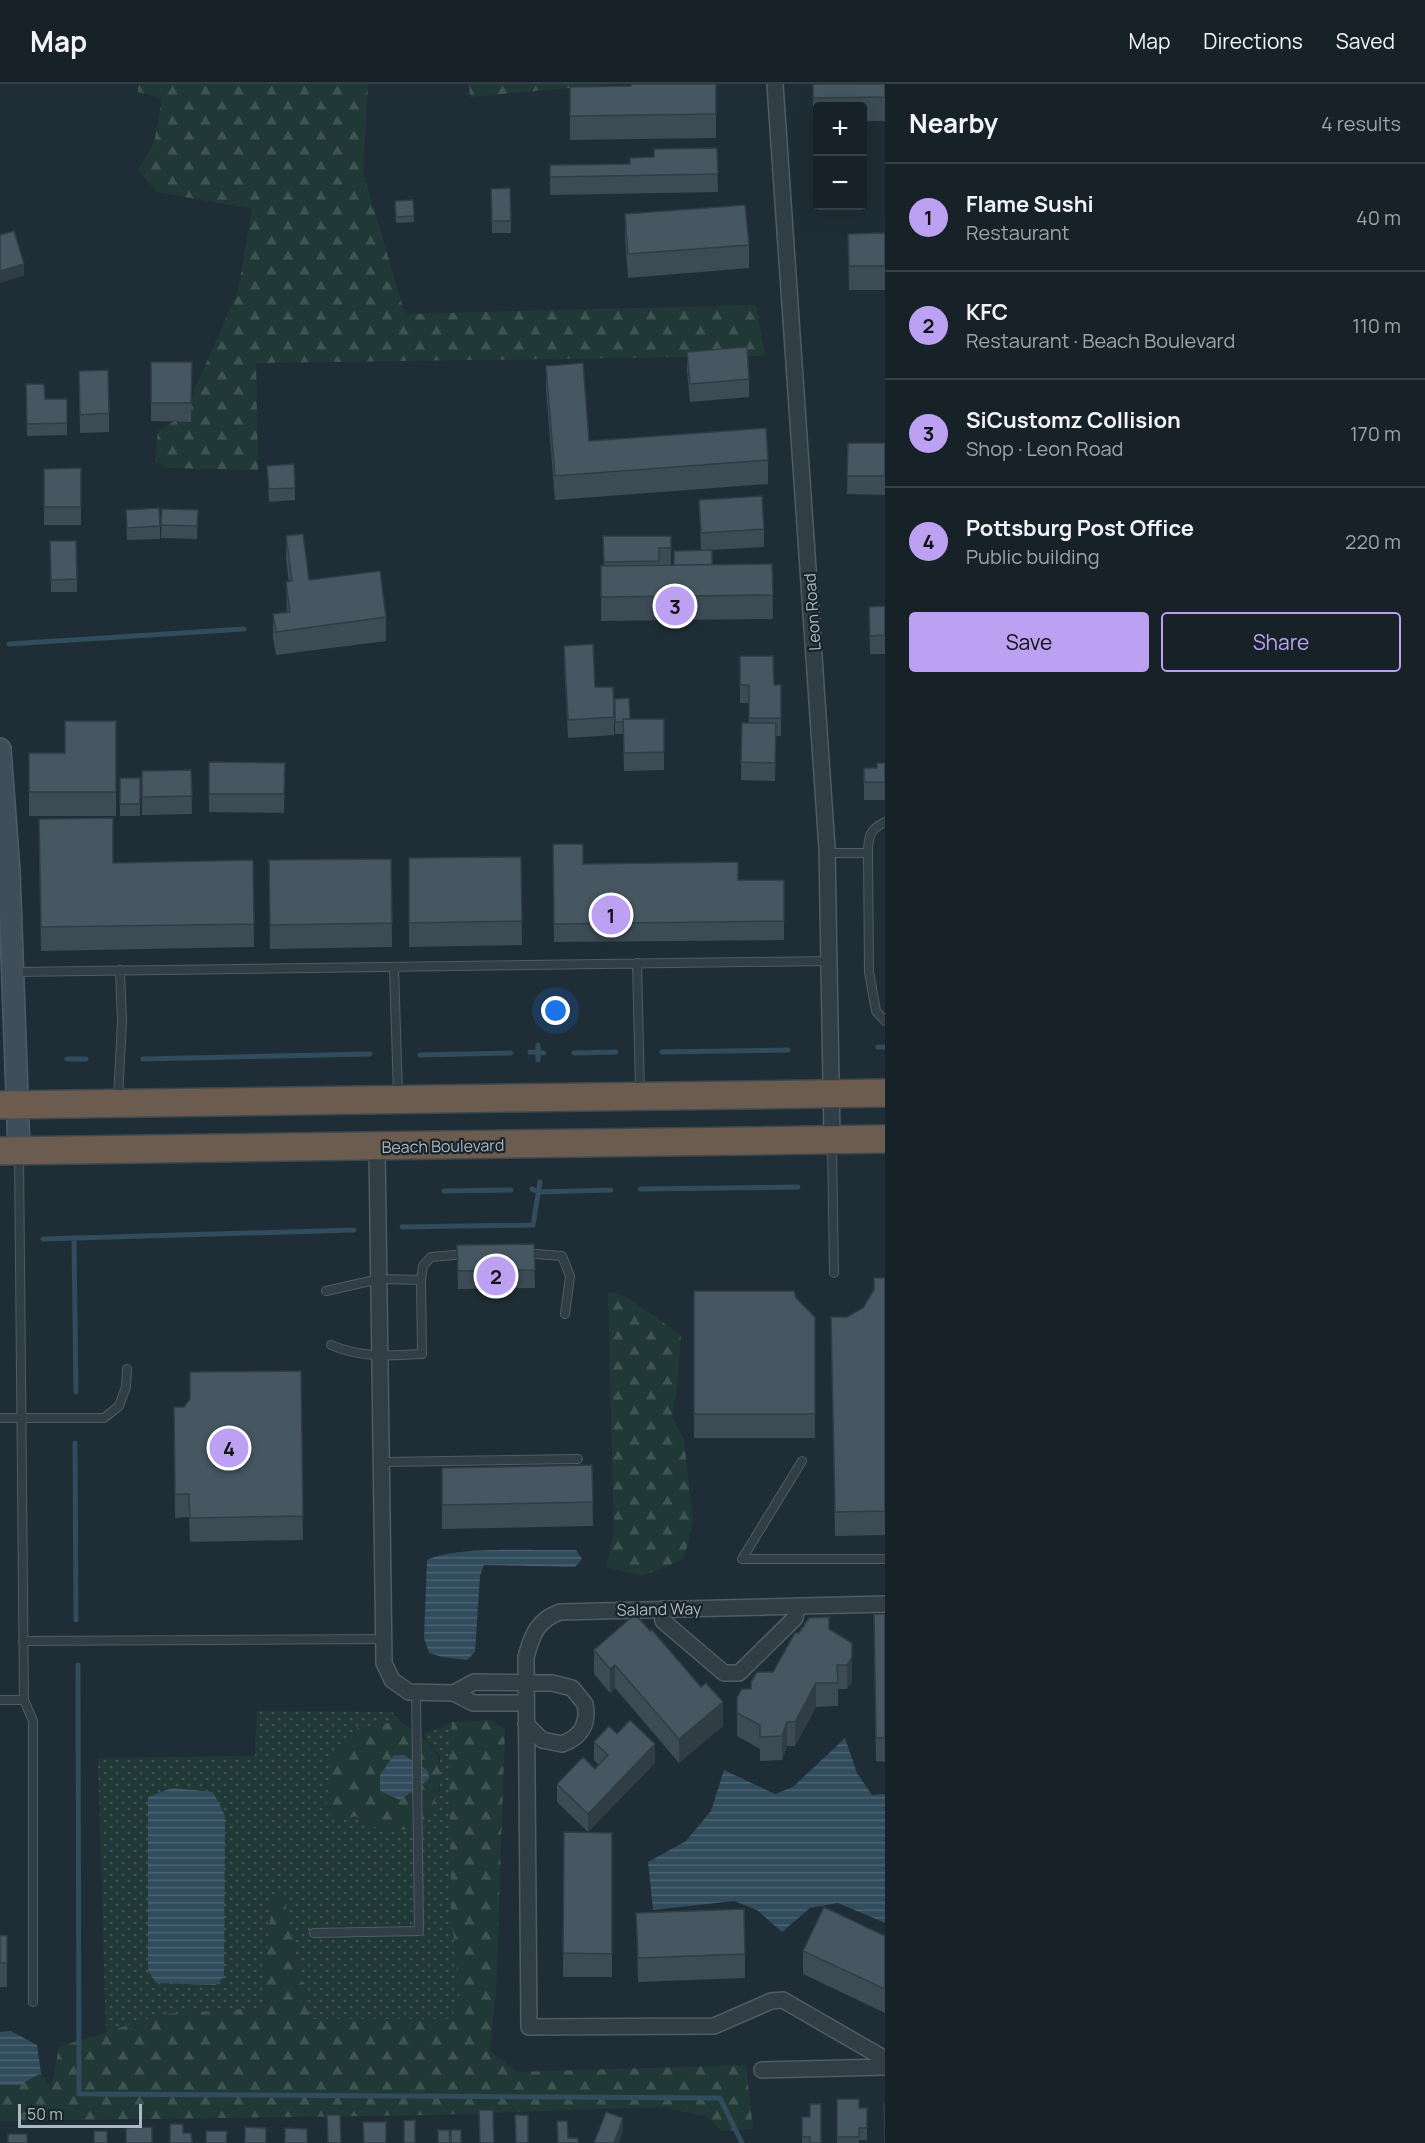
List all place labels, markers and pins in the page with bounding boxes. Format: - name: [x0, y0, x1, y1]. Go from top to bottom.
- pin: 3: [656, 584, 694, 628]
- pin: 1: [592, 892, 630, 938]
- pin: 2: [476, 1254, 516, 1298]
- pin: 4: [210, 1426, 248, 1470]

